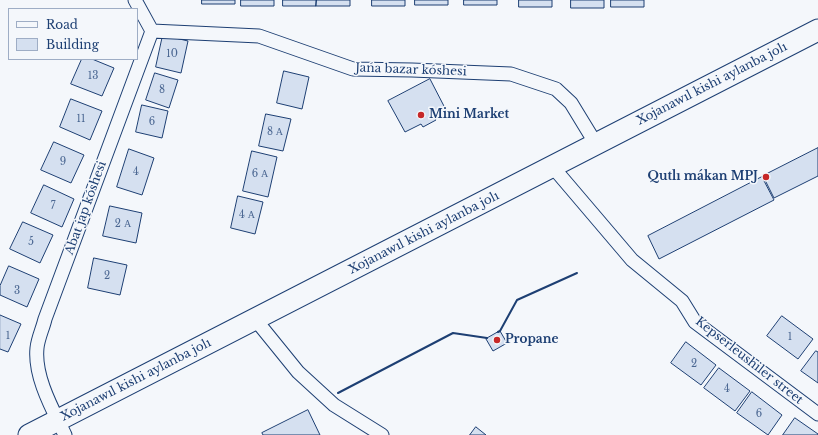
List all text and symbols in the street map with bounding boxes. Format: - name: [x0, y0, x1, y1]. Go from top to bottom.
- legend: [8, 8, 138, 60]
- text: Road: [46, 17, 78, 32]
- text: Building: [46, 37, 99, 52]
- street label: Xojanawıl kishi aylanba jolı: [634, 40, 790, 128]
- house number: 10: [166, 48, 178, 60]
- street label: Jańa bazar kóshesi: [355, 61, 467, 79]
- house number: 13: [88, 70, 98, 82]
- house number: 8: [159, 84, 165, 96]
- place label: Mini Market: [429, 108, 509, 122]
- marker: Mini Market: [416, 110, 426, 120]
- house number: 11: [77, 113, 85, 125]
- house number: 6: [149, 116, 155, 128]
- house number: 8 А: [267, 126, 283, 138]
- house number: 9: [60, 156, 66, 168]
- street label: Abat jap kóshesi: [62, 159, 110, 257]
- house number: 4: [133, 166, 139, 178]
- house number: 6 А: [252, 168, 268, 180]
- place label: Qutlı mákan MPJ: [648, 170, 758, 184]
- marker: Qutlı mákan MPJ: [761, 172, 771, 182]
- street label: Xojanawıl kishi aylanba jolı: [346, 189, 502, 277]
- house number: 7: [50, 200, 56, 212]
- house number: 4 А: [239, 209, 255, 221]
- house number: 2 А: [115, 218, 131, 230]
- house number: 5: [28, 236, 34, 248]
- house number: 2: [104, 270, 110, 282]
- house number: 3: [14, 285, 20, 297]
- street label: Kepserleushiler street: [692, 315, 806, 407]
- house number: 1: [6, 330, 10, 342]
- house number: 1: [788, 331, 792, 343]
- place label: Propane: [505, 333, 558, 347]
- marker: Propane: [492, 335, 502, 345]
- street label: Xojanawıl kishi aylanba jolı: [58, 336, 214, 424]
- house number: 2: [691, 358, 697, 370]
- house number: 4: [724, 383, 730, 395]
- house number: 6: [756, 408, 762, 420]

